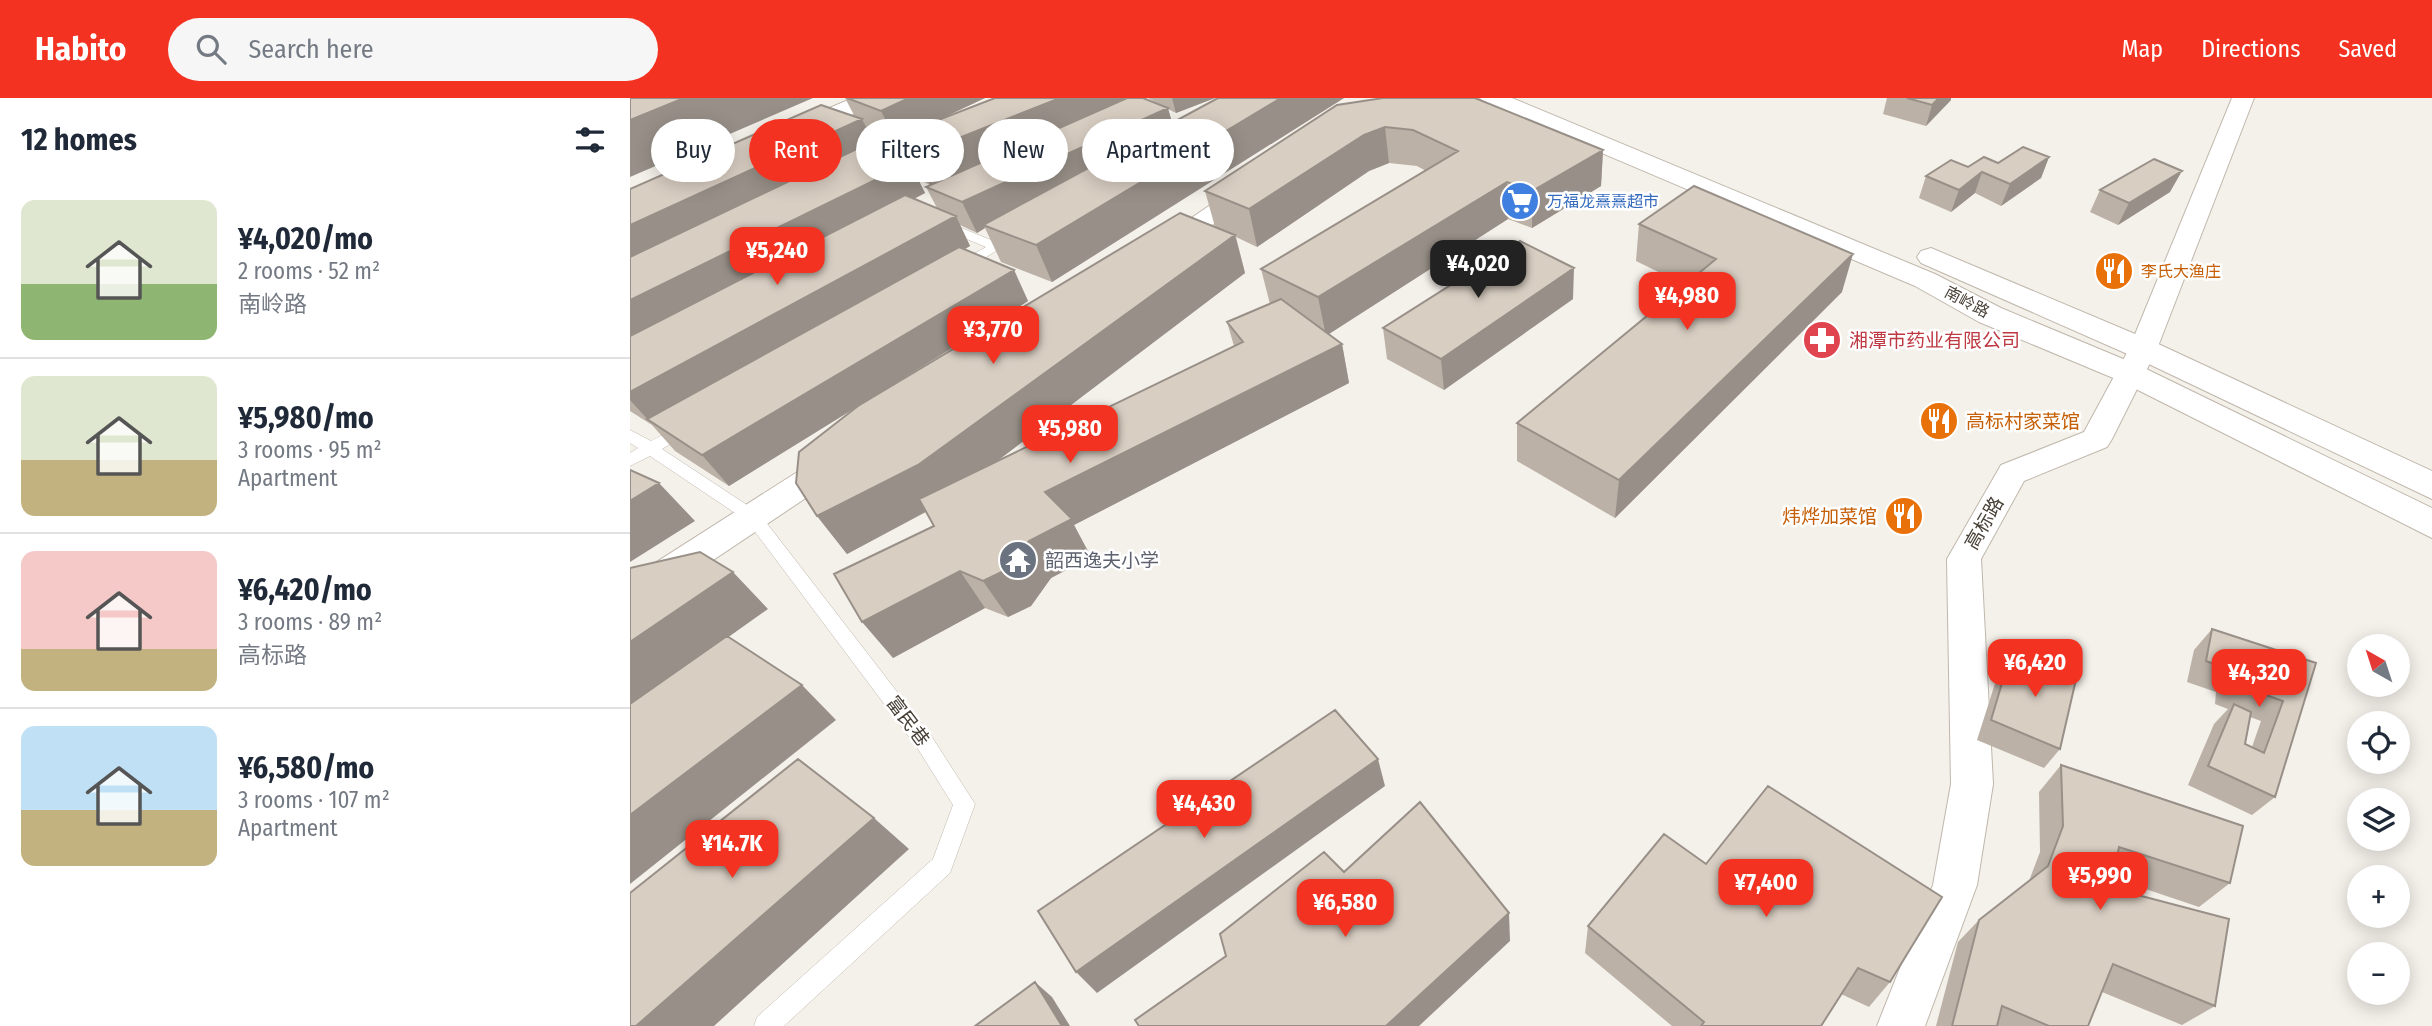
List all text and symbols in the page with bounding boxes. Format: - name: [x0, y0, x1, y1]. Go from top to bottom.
- search box: [168, 18, 658, 81]
- text: Habito: [35, 29, 126, 69]
- icon: search: [192, 30, 230, 68]
- text: Search here: [248, 34, 374, 65]
- text: Map: [2122, 35, 2163, 63]
- text: Directions: [2201, 35, 2300, 63]
- text: Saved: [2338, 35, 2397, 63]
- chip: Buy: [651, 119, 735, 182]
- chip: Rent: [749, 119, 842, 182]
- chip: Filters: [856, 119, 964, 182]
- chip: New: [978, 119, 1068, 182]
- chip: Apartment: [1082, 119, 1234, 182]
- icon: filters: [571, 121, 609, 159]
- text: 12 homes: [21, 122, 137, 158]
- supermarket icon: 万福龙熹熹超市: [1499, 180, 1541, 222]
- place label: 万福龙熹熹超市: [1547, 192, 1659, 211]
- text: ¥4,020/mo: [238, 221, 373, 257]
- icon: home: [77, 228, 161, 312]
- pin: ¥5,240: [720, 228, 834, 287]
- text: ¥5,240: [746, 236, 808, 264]
- pin: ¥4,020: [1421, 240, 1535, 300]
- text: ¥4,020: [1446, 249, 1510, 277]
- restaurant icon: 李氏大渔庄: [2093, 250, 2135, 292]
- text: 2 rooms · 52 m²: [238, 257, 380, 285]
- place label: 李氏大渔庄: [2141, 262, 2221, 281]
- pin: ¥4,980: [1630, 272, 1744, 332]
- text: ¥4,980: [1655, 281, 1719, 309]
- street label: 南岭路: [1941, 282, 1993, 322]
- text: 南岭路: [238, 290, 307, 318]
- pin: ¥3,770: [936, 306, 1050, 366]
- text: ¥3,770: [963, 315, 1023, 343]
- pharmacy icon: 湘潭市药业有限公司: [1801, 319, 1843, 361]
- place label: 湘潭市药业有限公司: [1849, 329, 2020, 352]
- text: ¥5,980/mo: [238, 400, 374, 436]
- restaurant icon: 高标村家菜馆: [1918, 400, 1960, 442]
- icon: home: [77, 404, 161, 488]
- pin: ¥5,980: [1013, 406, 1127, 465]
- place label: 高标村家菜馆: [1966, 410, 2080, 433]
- text: ¥5,980: [1038, 414, 1102, 442]
- text: 3 rooms · 95 m²: [238, 436, 382, 464]
- text: Apartment: [238, 464, 338, 492]
- street label: 高标路: [1960, 493, 2008, 553]
- restaurant icon: 炜烨加菜馆: [1883, 495, 1925, 537]
- place label: 炜烨加菜馆: [1782, 505, 1877, 528]
- temple icon: 韶西逸夫小学: [997, 539, 1039, 581]
- place label: 韶西逸夫小学: [1045, 549, 1159, 572]
- text: ¥6,420/mo: [238, 572, 372, 608]
- icon: home: [77, 579, 161, 663]
- text: 3 rooms · 89 m²: [238, 608, 382, 636]
- north arrow: [2347, 634, 2410, 696]
- map controls: [2347, 634, 2410, 1005]
- pin: ¥6,420: [1978, 640, 2092, 699]
- text: 高标路: [238, 641, 307, 669]
- text: ¥6,420: [2004, 648, 2066, 676]
- pin: ¥4,320: [2202, 650, 2316, 709]
- text: ¥4,320: [2228, 658, 2290, 686]
- street label: 富民巷: [882, 691, 934, 751]
- button: locate: [2347, 711, 2410, 774]
- text: ¥6,580/mo: [238, 750, 374, 786]
- icon: home: [77, 754, 161, 838]
- pin: ¥4,430: [1147, 780, 1261, 840]
- text: 3 rooms · 107 m²: [238, 786, 390, 814]
- button: layers: [2347, 788, 2410, 851]
- text: ¥4,430: [1173, 789, 1235, 817]
- text: Apartment: [238, 814, 338, 842]
- pin: ¥14.7K: [675, 820, 789, 880]
- text: ¥14.7K: [701, 829, 763, 857]
- pin: ¥5,990: [2043, 852, 2157, 912]
- pin: ¥7,400: [1709, 860, 1823, 919]
- text: ¥5,990: [2068, 861, 2132, 889]
- button: +: [2347, 865, 2410, 928]
- text: ¥7,400: [1734, 868, 1798, 896]
- pin: ¥6,580: [1288, 880, 1402, 939]
- text: ¥6,580: [1313, 888, 1377, 916]
- button: −: [2347, 942, 2410, 1005]

